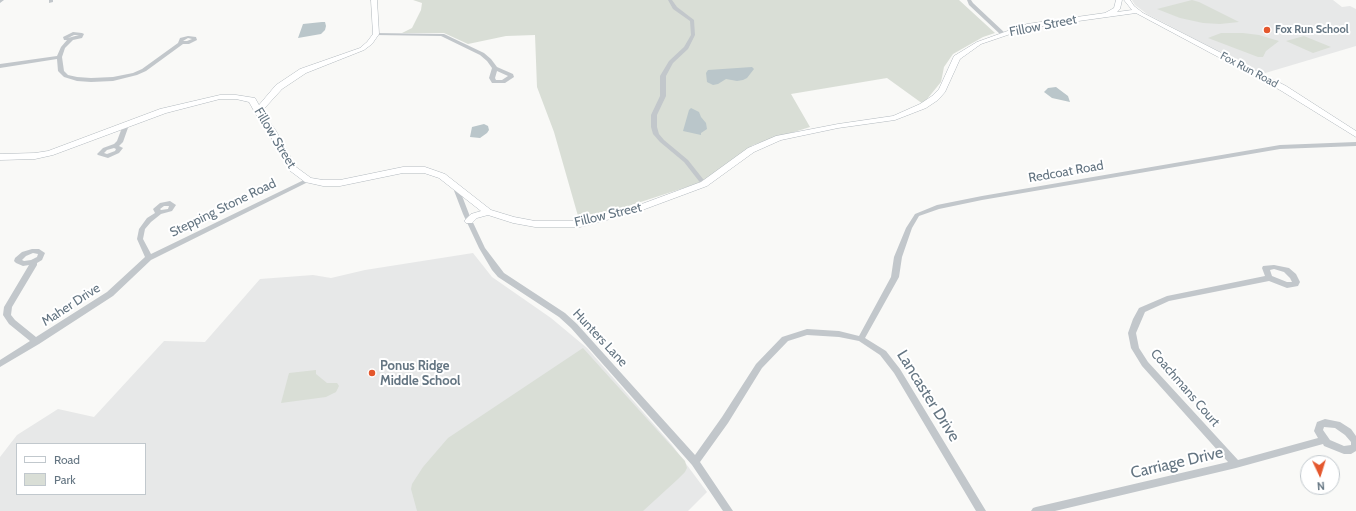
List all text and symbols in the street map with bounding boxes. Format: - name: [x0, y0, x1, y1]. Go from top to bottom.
- street label: Fillow Street: [1008, 12, 1078, 40]
- place label: Fox Run School: [1275, 23, 1349, 37]
- marker: Fox Run School: [1262, 25, 1272, 35]
- street label: Fox Run Road: [1218, 49, 1280, 91]
- street label: Fillow Street: [251, 105, 299, 171]
- street label: Redcoat Road: [1027, 158, 1105, 186]
- street label: Stepping Stone Road: [167, 176, 279, 240]
- street label: Fillow Street: [573, 200, 643, 230]
- street label: Maher Drive: [39, 280, 103, 330]
- street label: Hunters Lane: [569, 306, 631, 370]
- street label: Coachmans Court: [1147, 346, 1223, 430]
- street label: Lancaster Drive: [892, 347, 964, 445]
- place label: Ponus Ridge Middle School: [380, 358, 460, 389]
- marker: Ponus Ridge Middle School: [367, 368, 377, 378]
- legend: [16, 443, 146, 495]
- street label: Carriage Drive: [1129, 443, 1225, 483]
- text: Road: [54, 452, 80, 467]
- north arrow: [1300, 455, 1340, 495]
- text: Park: [54, 472, 76, 487]
- text: N: [1316, 479, 1325, 493]

